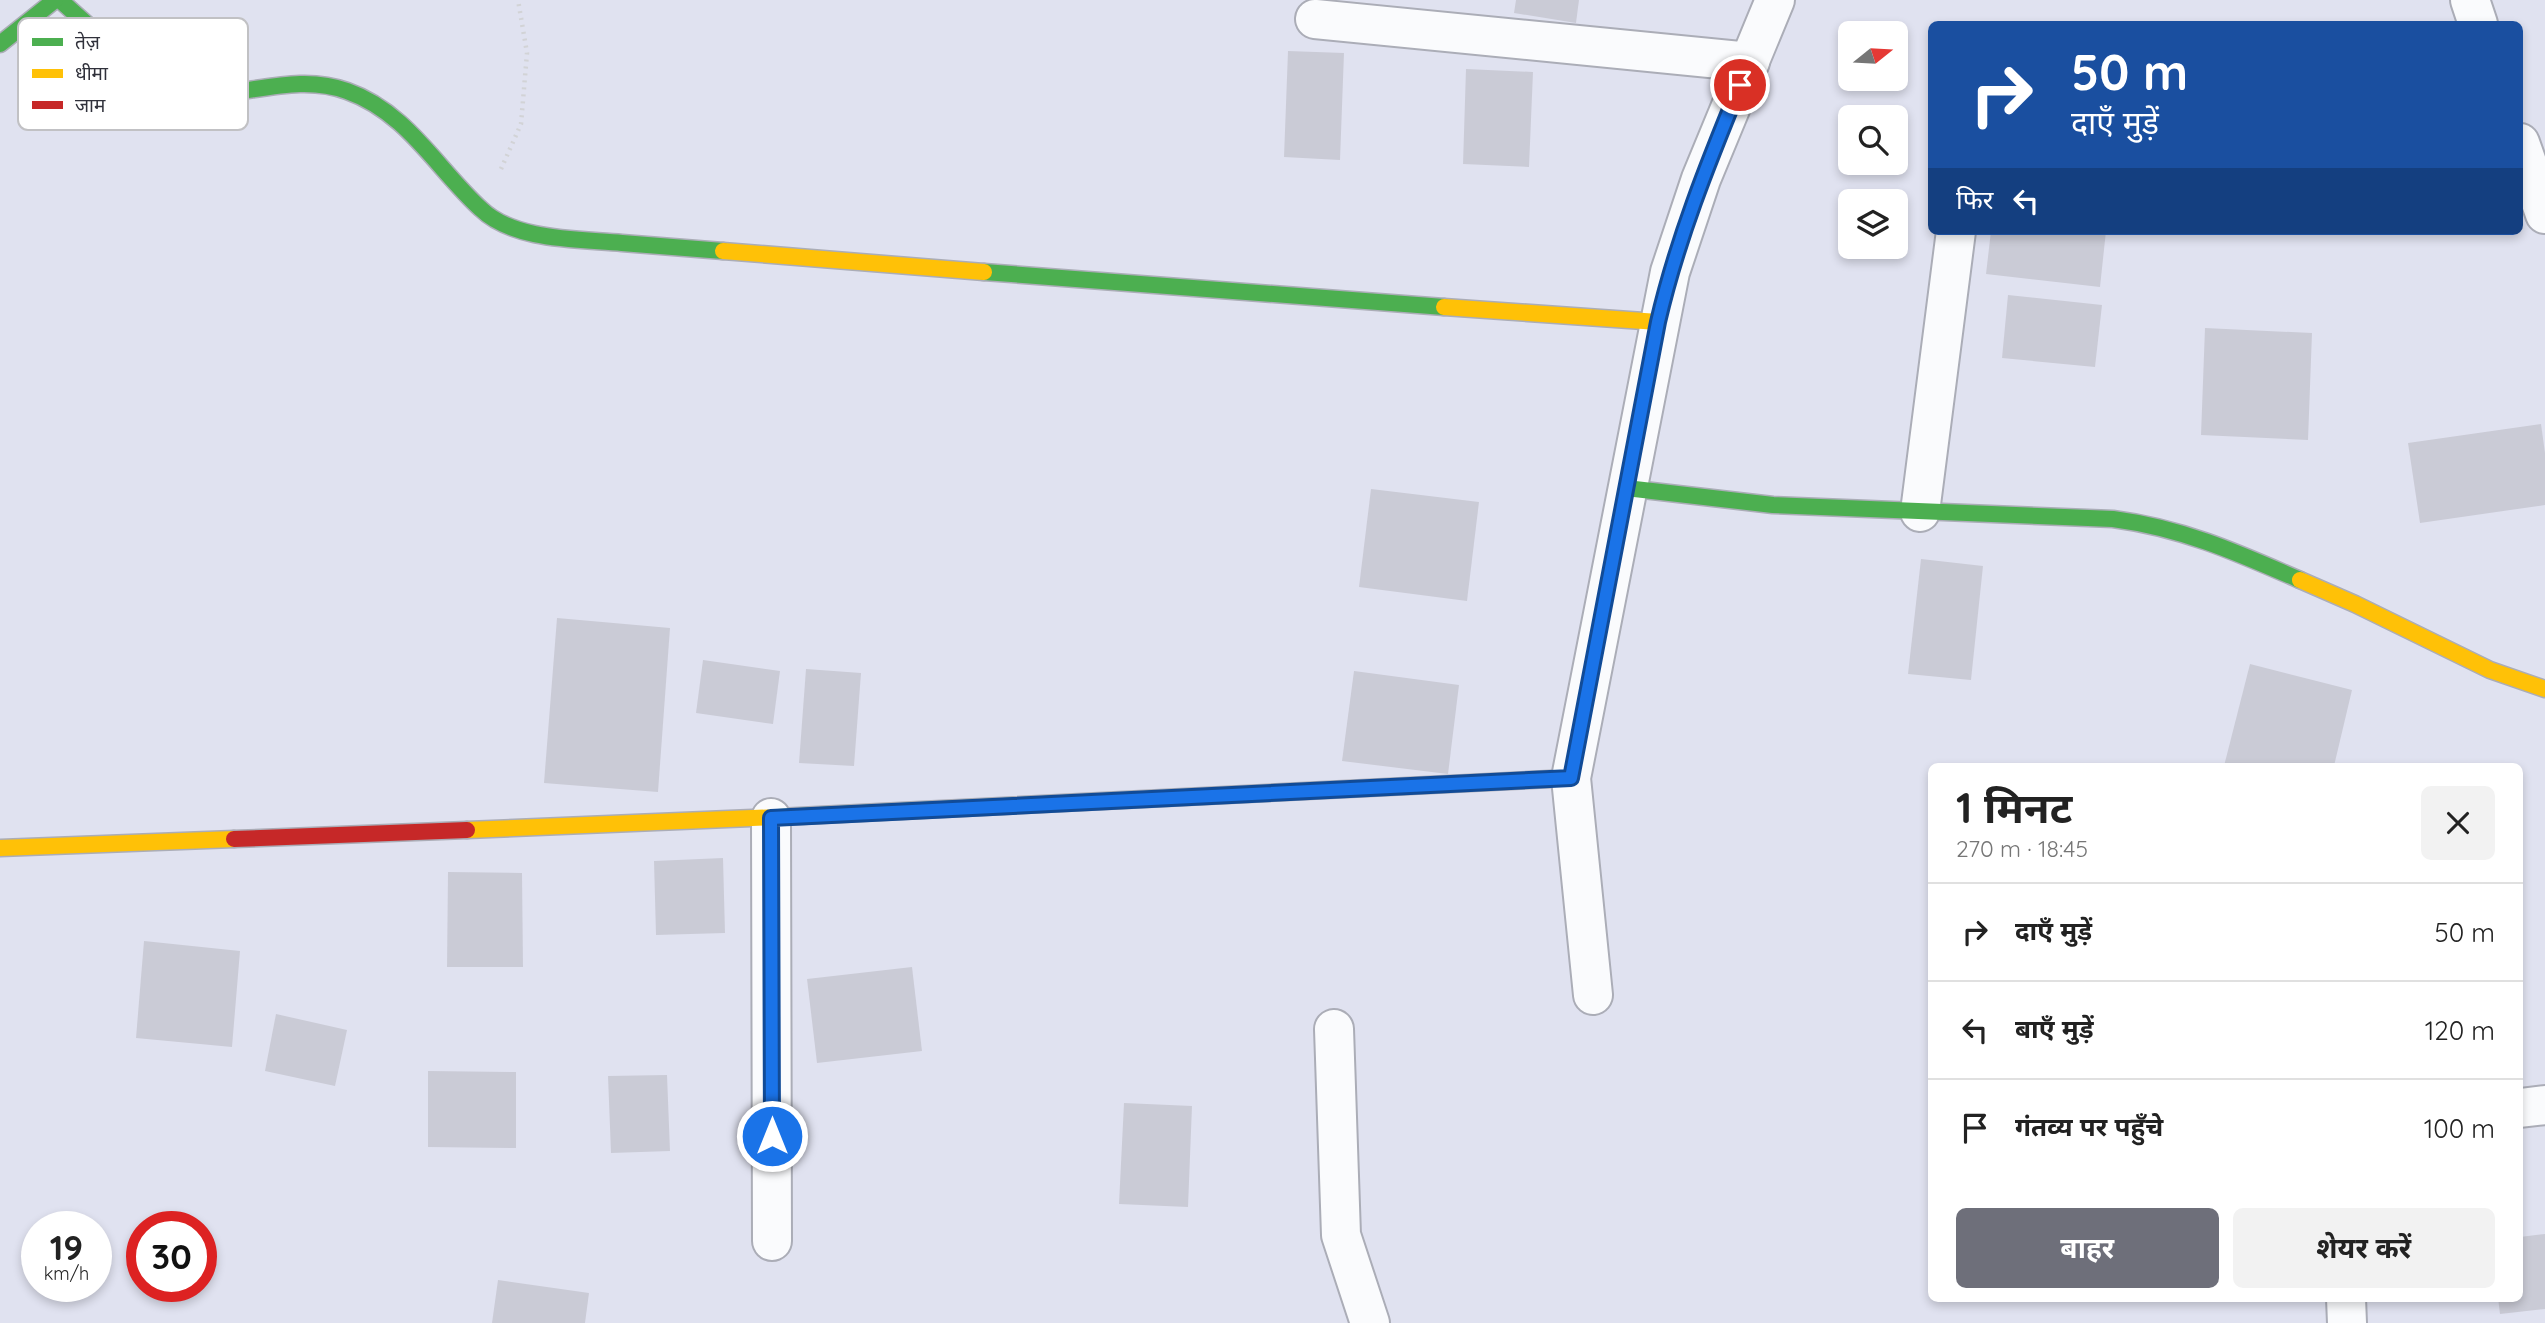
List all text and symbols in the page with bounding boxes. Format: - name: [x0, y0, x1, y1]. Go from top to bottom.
- legend: [18, 18, 248, 130]
- north arrow: [1838, 21, 1908, 91]
- map controls: [1838, 21, 1908, 259]
- text: तेज़: [75, 30, 101, 54]
- text: 50 m: [2071, 41, 2188, 102]
- icon: right: [1956, 49, 2047, 140]
- pin: [1710, 55, 1770, 115]
- text: धीमा: [75, 61, 109, 85]
- icon: arrive: [1721, 66, 1759, 104]
- text: जाम: [75, 93, 106, 117]
- text: दाएँ मुड़ें: [2071, 102, 2159, 142]
- button: search: [1838, 105, 1908, 175]
- icon: left: [2007, 182, 2045, 220]
- text: फिर: [1956, 183, 1993, 216]
- button: layers: [1838, 189, 1908, 259]
- text: 1 मिनट: [1956, 781, 2072, 834]
- button: close: [2421, 786, 2495, 860]
- text: 270 m · 18:45: [1956, 834, 2088, 863]
- icon: right: [1956, 913, 1994, 951]
- text: दाएँ मुड़ें: [2015, 914, 2092, 947]
- text: 50 m: [2435, 916, 2495, 949]
- icon: left: [1956, 1011, 1994, 1049]
- text: बाएँ मुड़ें: [2015, 1012, 2094, 1045]
- text: 120 m: [2425, 1014, 2495, 1047]
- position arrow: [735, 1099, 809, 1173]
- icon: arrive: [1956, 1109, 1994, 1147]
- text: गंतव्य पर पहुँचे: [2015, 1110, 2163, 1143]
- text: 100 m: [2424, 1112, 2495, 1145]
- button: बाहर: [1956, 1208, 2219, 1288]
- button: शेयर करें: [2233, 1208, 2495, 1288]
- speed limit sign: 30: [126, 1211, 217, 1302]
- text: 19: [50, 1225, 83, 1269]
- text: km/h: [44, 1262, 89, 1285]

